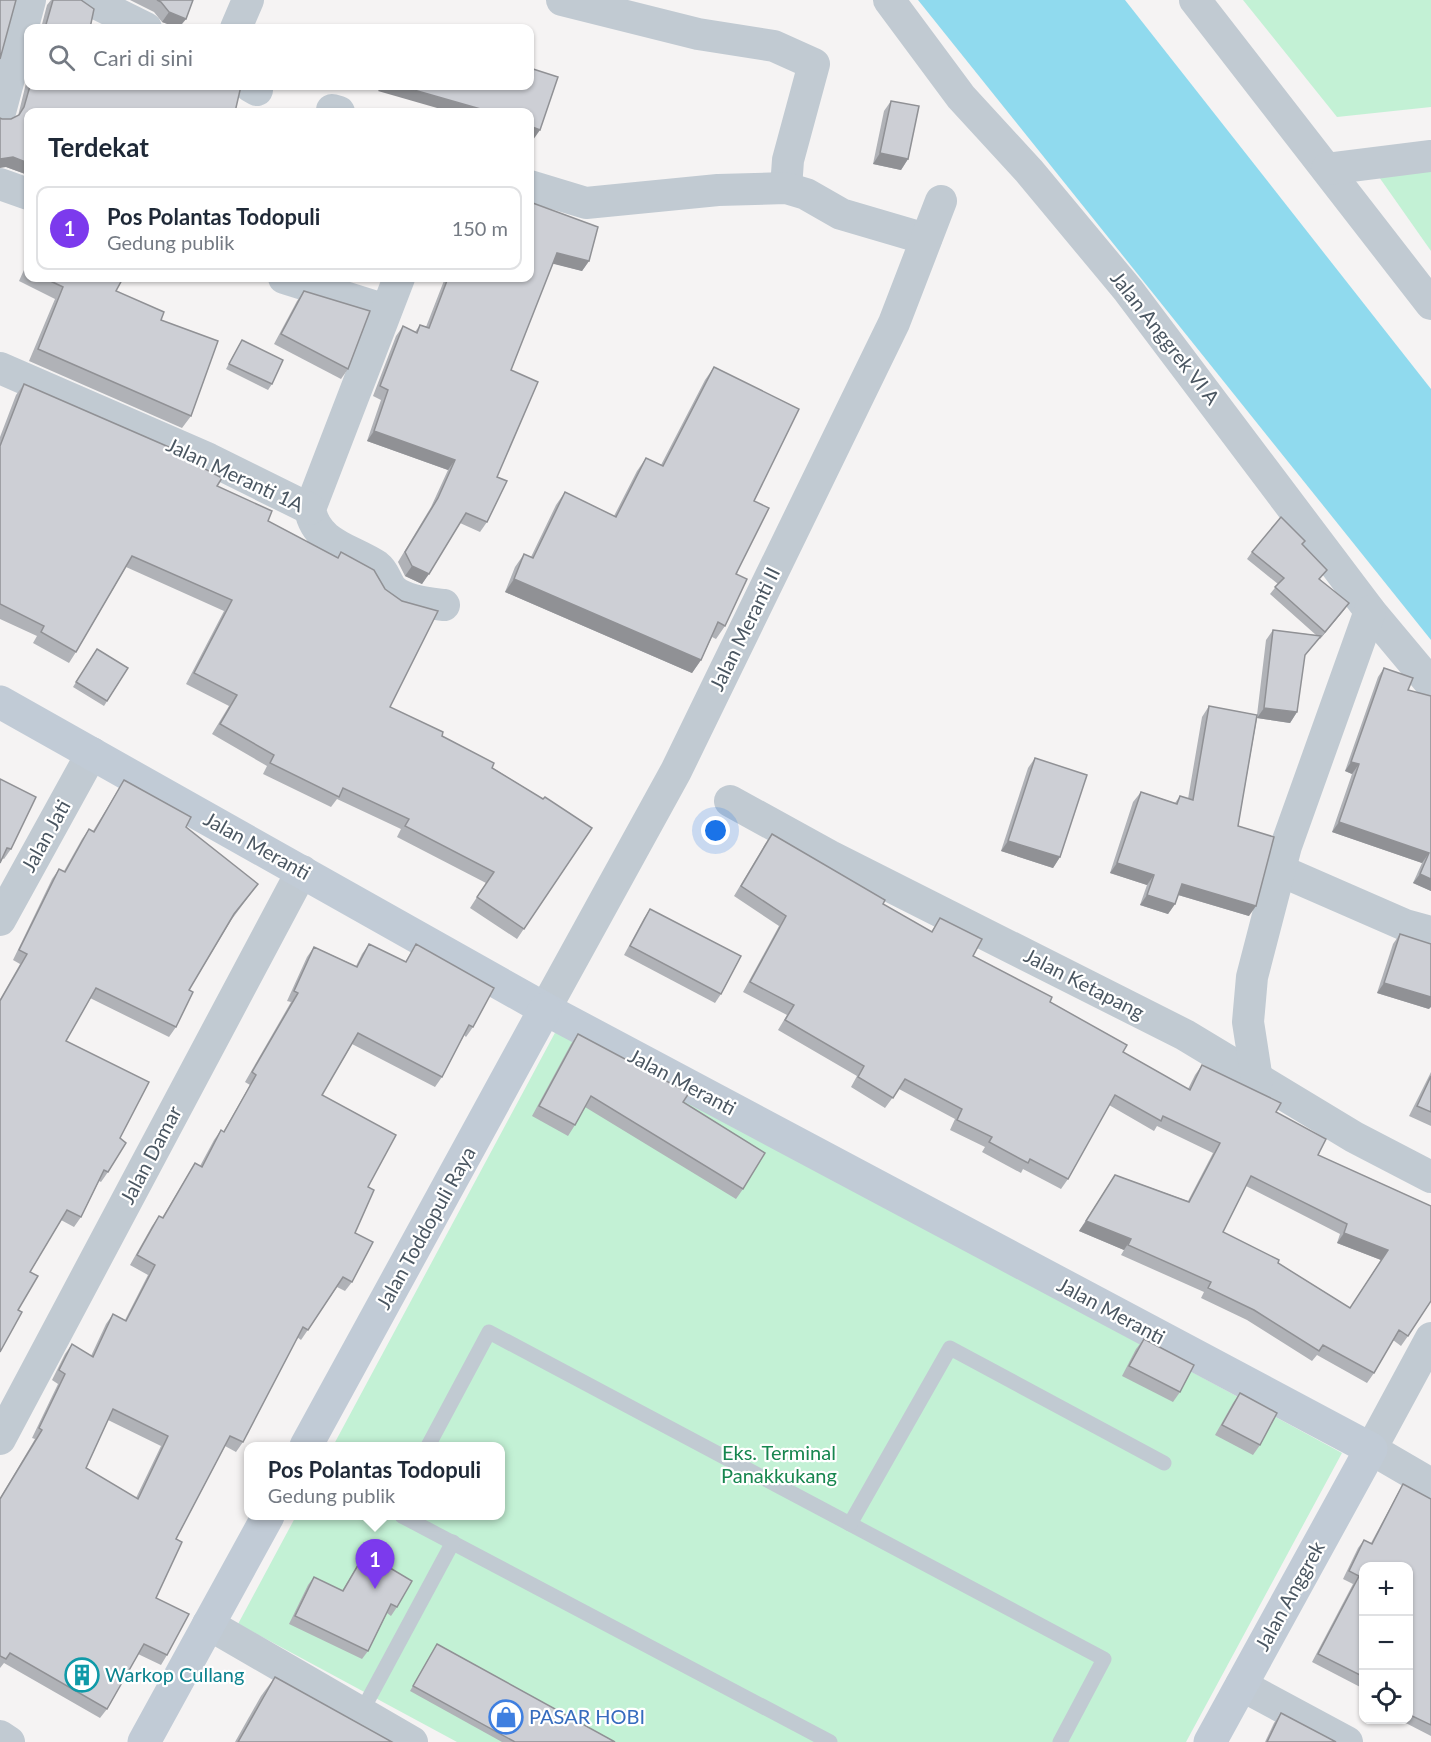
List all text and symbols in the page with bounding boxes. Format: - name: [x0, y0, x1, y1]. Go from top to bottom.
- search box: [24, 24, 534, 90]
- icon: search: [45, 41, 78, 74]
- text: Cari di sini: [93, 44, 193, 71]
- text: Terdekat: [48, 131, 149, 163]
- text: Pos Polantas Todopuli: [107, 203, 320, 230]
- text: 1: [64, 216, 75, 240]
- text: 150 m: [452, 216, 508, 240]
- text: Gedung publik: [107, 230, 234, 254]
- street label: Jalan Anggrek VI A: [1106, 266, 1226, 409]
- street label: Jalan Meranti 1A: [163, 432, 308, 517]
- street label: Jalan Meranti II: [704, 563, 784, 694]
- street label: Jalan Jati: [16, 795, 75, 876]
- street label: Jalan Meranti: [200, 806, 315, 884]
- your location: [701, 816, 730, 845]
- street label: Jalan Ketapang: [1020, 943, 1149, 1024]
- street label: Jalan Meranti: [625, 1043, 740, 1119]
- street label: Jalan Damar: [114, 1101, 186, 1208]
- street label: Jalan Toddopuli Raya: [371, 1142, 480, 1313]
- street label: Jalan Meranti: [1054, 1272, 1169, 1348]
- park label: Eks. Terminal Panakkukang: [721, 1440, 837, 1487]
- popup: [244, 1442, 505, 1520]
- text: Pos Polantas Todopuli: [268, 1456, 481, 1483]
- text: Gedung publik: [268, 1483, 395, 1507]
- street label: Jalan Anggrek: [1249, 1536, 1329, 1654]
- pin: 1: [356, 1540, 394, 1589]
- map controls: [1359, 1562, 1413, 1724]
- button: +: [1359, 1562, 1413, 1616]
- button: −: [1359, 1616, 1413, 1670]
- building icon: Warkop Cullang: [64, 1657, 100, 1693]
- place label: Warkop Cullang: [105, 1662, 244, 1686]
- button: locate: [1359, 1670, 1413, 1724]
- shop icon: PASAR HOBI: [488, 1699, 524, 1735]
- place label: PASAR HOBI: [529, 1704, 645, 1728]

